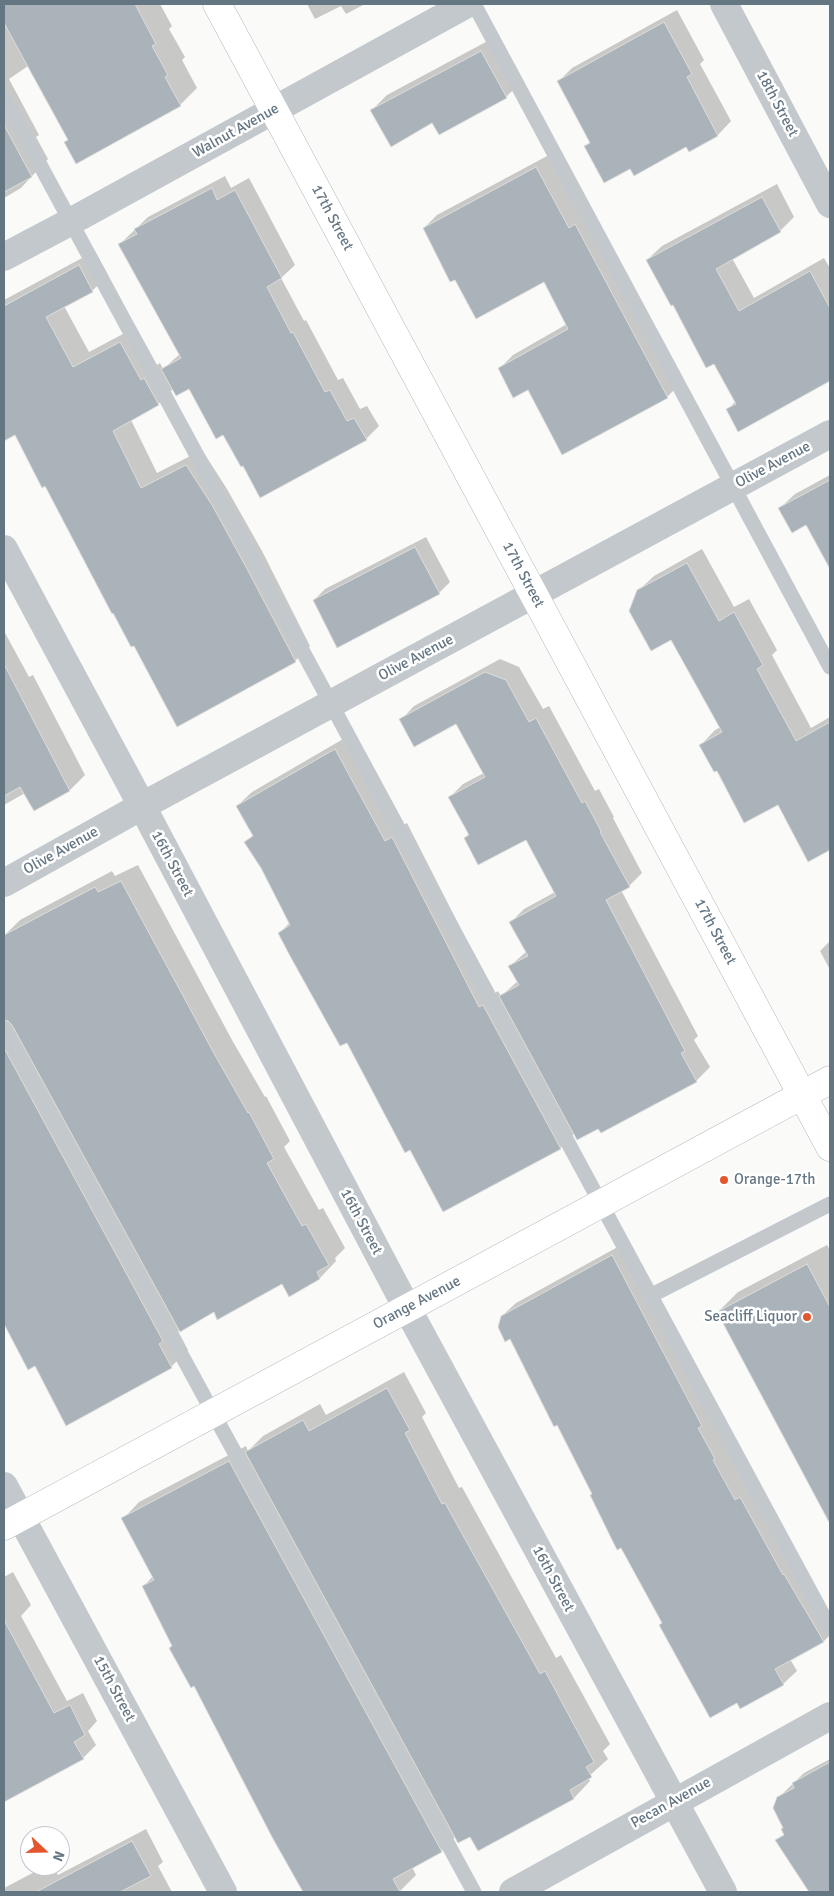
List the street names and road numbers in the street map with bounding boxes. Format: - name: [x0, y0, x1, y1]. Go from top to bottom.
- street label: 18th Street: [752, 68, 802, 140]
- street label: Walnut Avenue: [190, 100, 282, 162]
- street label: 17th Street: [307, 182, 357, 254]
- street label: Olive Avenue: [732, 438, 814, 492]
- street label: 17th Street: [498, 539, 548, 611]
- street label: Olive Avenue: [375, 631, 457, 685]
- street label: Olive Avenue: [21, 823, 101, 879]
- street label: 16th Street: [147, 828, 197, 900]
- street label: 17th Street: [690, 896, 740, 968]
- street label: 16th Street: [336, 1186, 386, 1258]
- street label: Orange Avenue: [370, 1272, 464, 1334]
- street label: 16th Street: [528, 1543, 578, 1615]
- street label: 15th Street: [89, 1653, 139, 1725]
- street label: Pecan Avenue: [628, 1774, 714, 1832]

